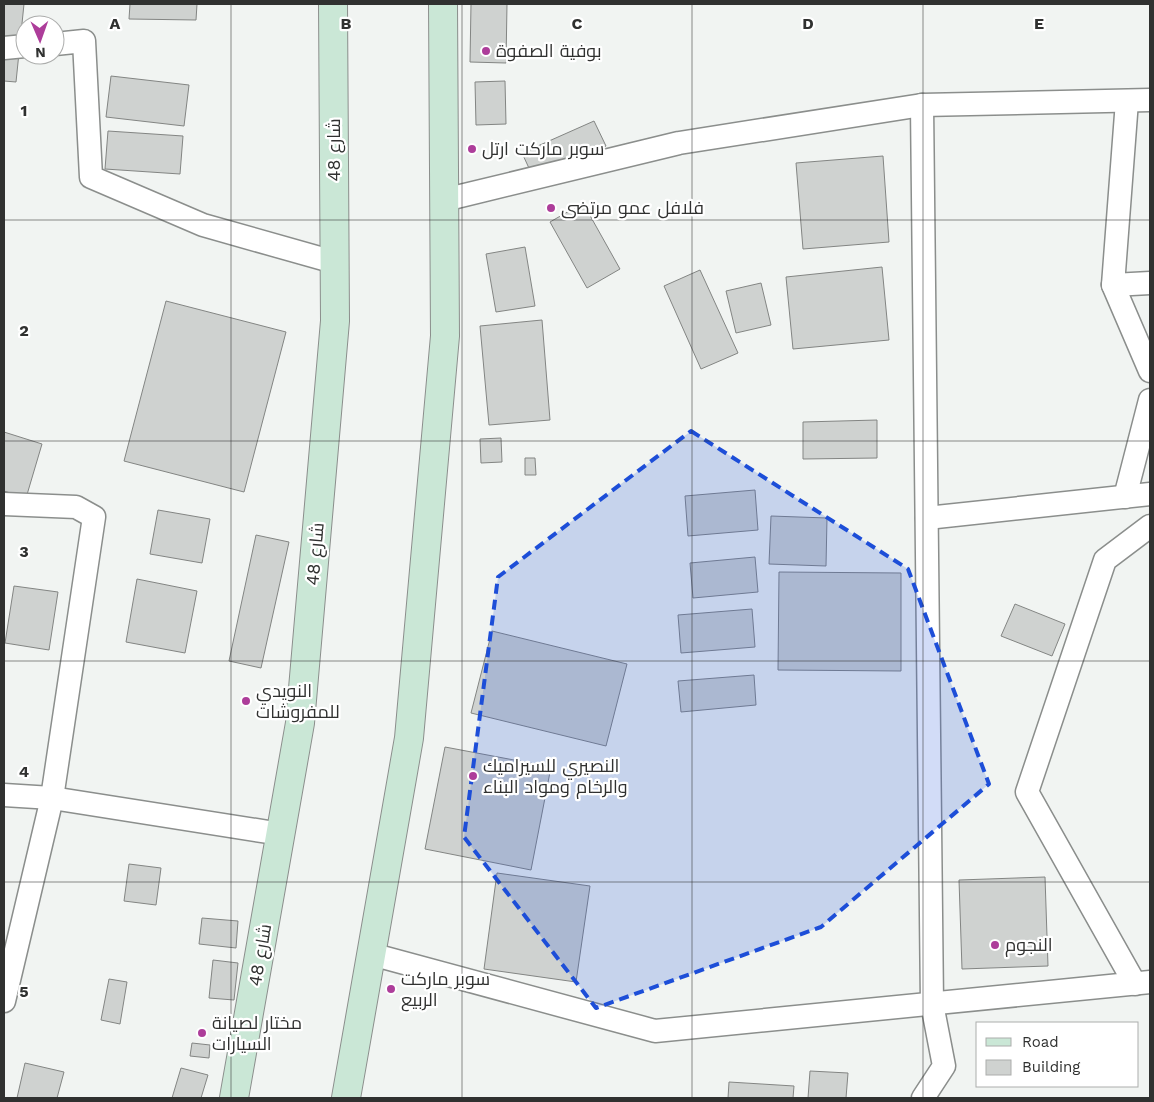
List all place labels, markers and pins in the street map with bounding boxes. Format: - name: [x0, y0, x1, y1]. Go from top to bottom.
- place label: بوفية الصفوة: [496, 40, 602, 62]
- marker: بوفية الصفوة: [480, 45, 492, 57]
- place label: سوبر ماركت ارتل: [482, 138, 604, 160]
- marker: سوبر ماركت ارتل: [466, 143, 478, 155]
- place label: فلافل عمو مرتضى: [561, 197, 704, 219]
- marker: فلافل عمو مرتضى: [545, 202, 557, 214]
- place label: النويدي للمفروشات: [256, 680, 340, 723]
- marker: النويدي للمفروشات: [240, 695, 252, 707]
- place label: النصيري للسيراميك والرخام ومواد البناء: [483, 755, 628, 799]
- marker: النصيري للسيراميك والرخام ومواد البناء: [467, 770, 479, 782]
- place label: النجوم: [1005, 934, 1053, 957]
- marker: النجوم: [989, 939, 1001, 951]
- place label: سوبر ماركت الربيع: [401, 968, 490, 1012]
- marker: سوبر ماركت الربيع: [385, 983, 397, 995]
- place label: مختار لصيانة السيارات: [212, 1012, 302, 1055]
- marker: مختار لصيانة السيارات: [196, 1027, 208, 1039]

